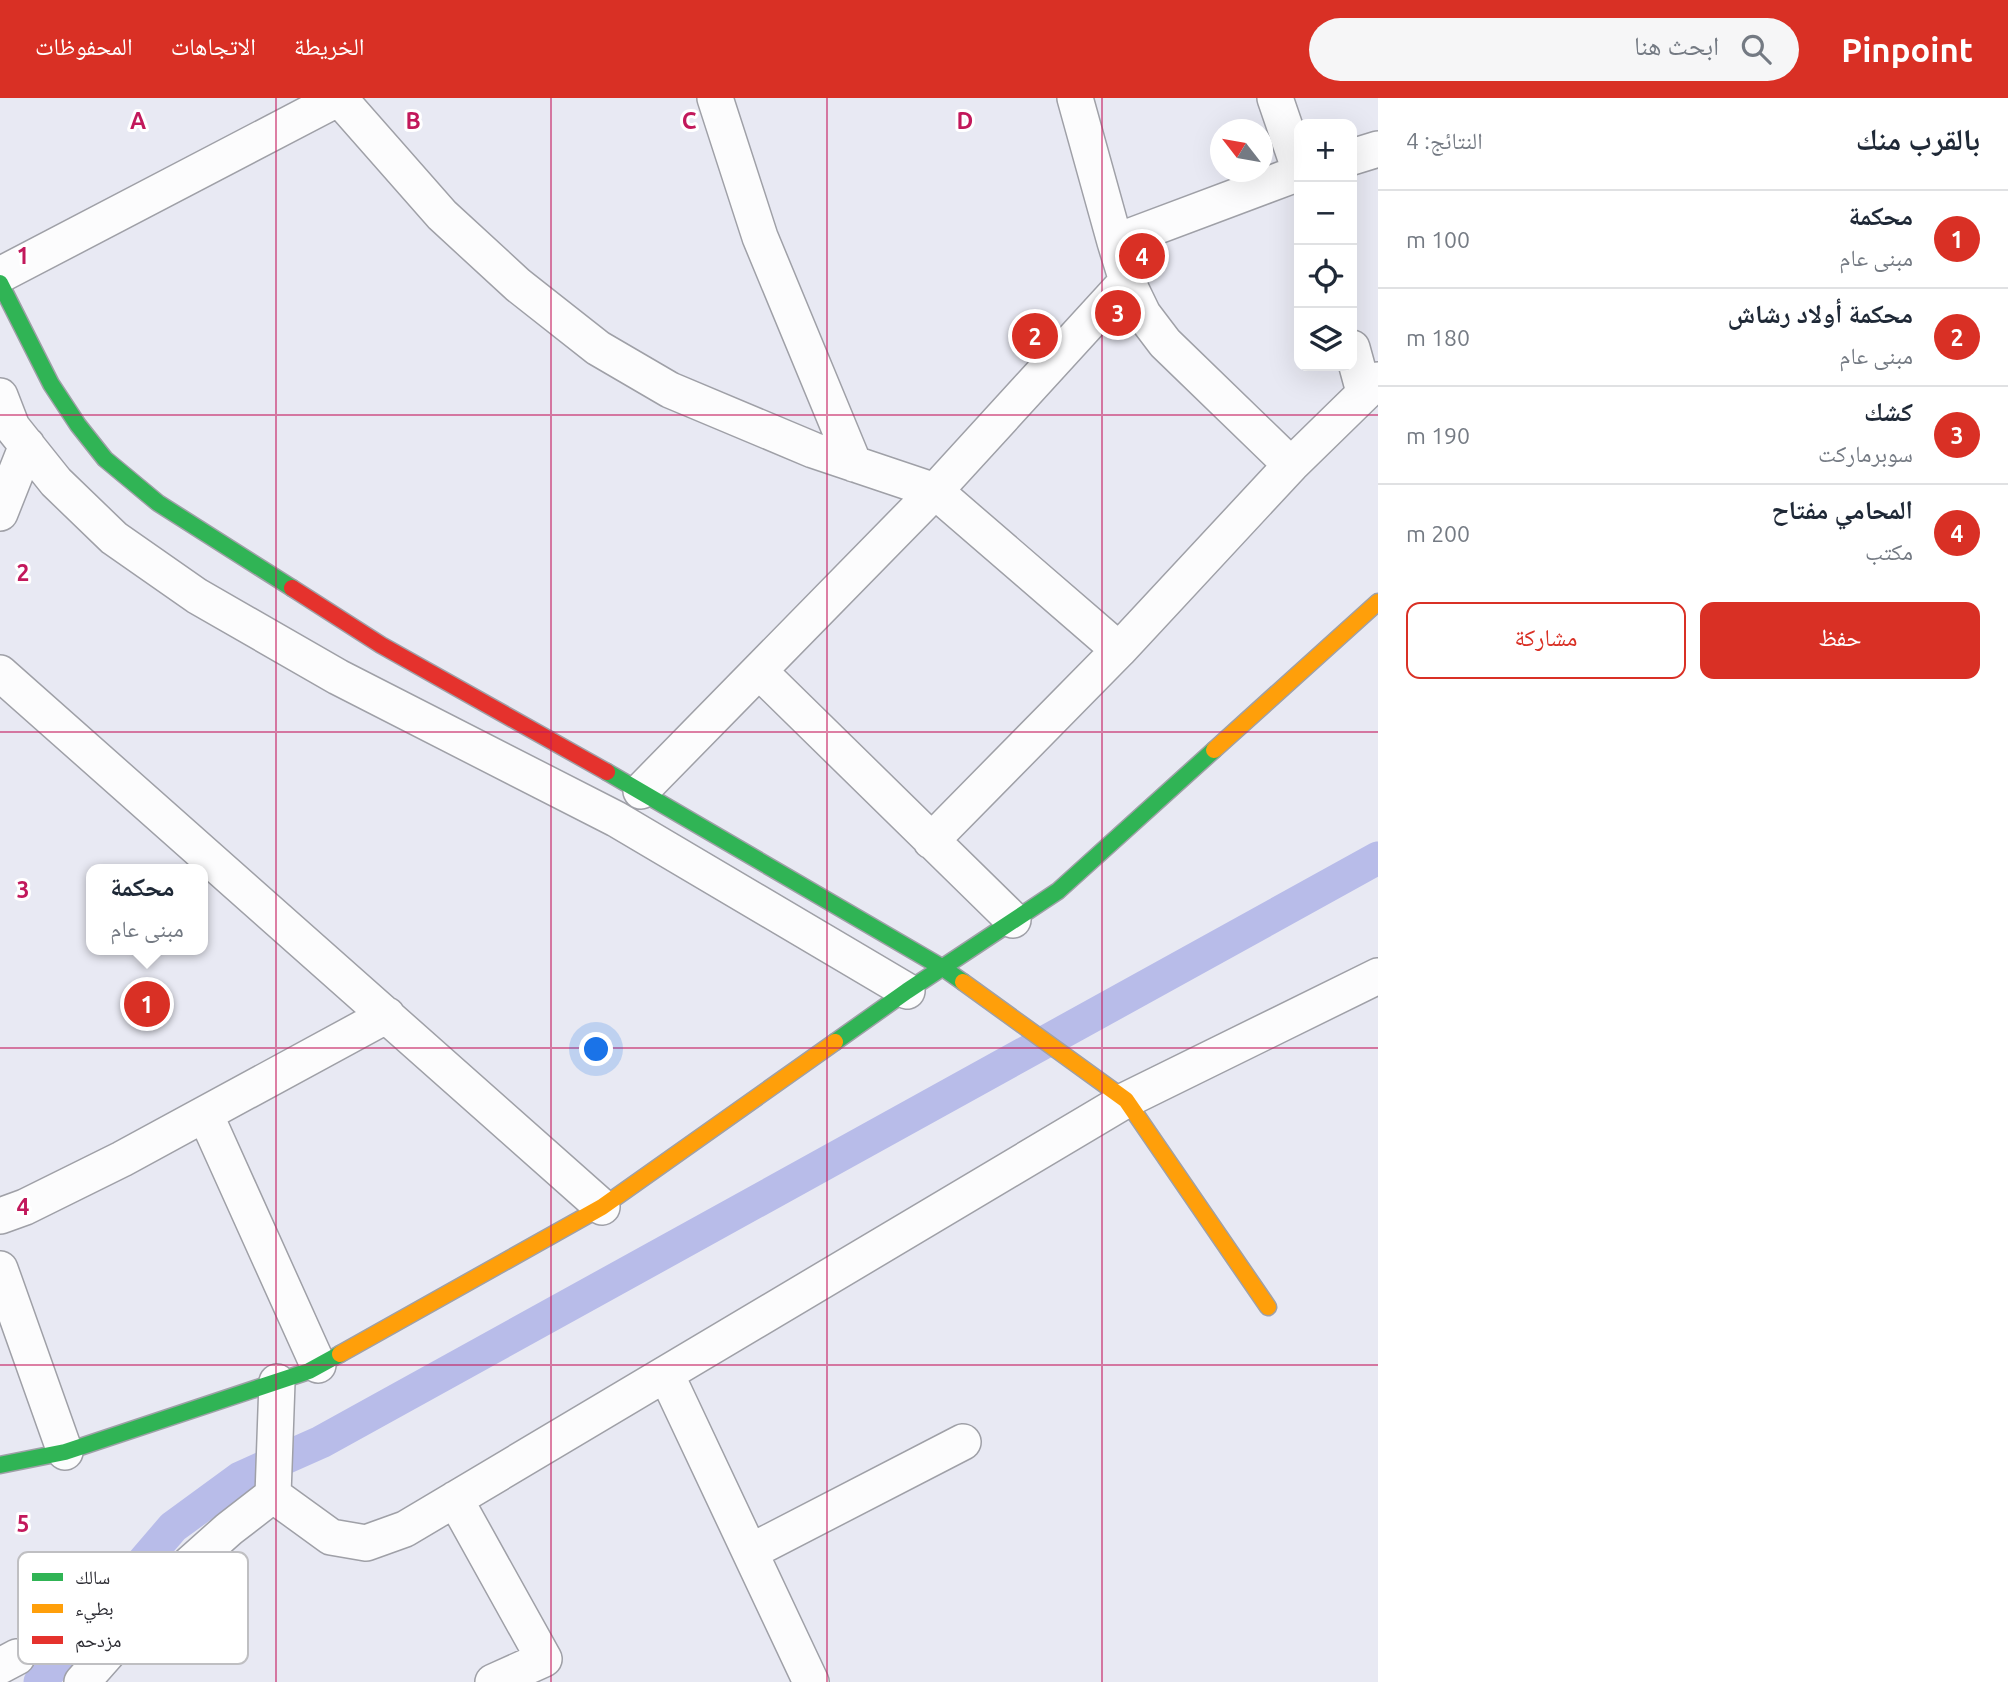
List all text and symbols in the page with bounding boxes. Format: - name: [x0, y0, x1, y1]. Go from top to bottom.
- search box: [1309, 18, 1799, 81]
- icon: search: [1737, 30, 1775, 68]
- text: ابحث هنا: [1634, 31, 1719, 60]
- text: Pinpoint: [1841, 31, 1973, 68]
- text: المحفوظات: [35, 33, 133, 60]
- text: الاتجاهات: [171, 33, 256, 60]
- text: الخريطة: [294, 33, 365, 60]
- text: A: [130, 108, 146, 133]
- text: B: [405, 108, 421, 133]
- text: C: [682, 108, 697, 133]
- text: D: [957, 108, 973, 133]
- north arrow: [1210, 119, 1273, 182]
- map controls: [1294, 119, 1357, 371]
- button: +: [1294, 119, 1357, 182]
- text: بالقرب منك: [1856, 122, 1980, 156]
- text: النتائج: 4: [1406, 128, 1483, 153]
- button: −: [1294, 182, 1357, 245]
- text: محكمة: [1849, 201, 1913, 230]
- text: 100 m: [1406, 227, 1470, 252]
- text: 1: [1951, 227, 1964, 252]
- pin: 4: [1119, 230, 1165, 282]
- text: 1: [17, 243, 29, 268]
- button: locate: [1294, 245, 1357, 308]
- text: مبنى عام: [1839, 245, 1913, 270]
- pin: 3: [1095, 287, 1141, 339]
- text: محكمة أولاد رشاش: [1727, 299, 1913, 328]
- button: layers: [1294, 308, 1357, 371]
- pin: 2: [1012, 310, 1058, 362]
- text: 180 m: [1406, 325, 1470, 350]
- text: 2: [1951, 325, 1964, 350]
- text: مبنى عام: [1839, 343, 1913, 368]
- text: كشك: [1864, 397, 1913, 426]
- text: 190 m: [1406, 423, 1470, 448]
- text: 3: [1951, 423, 1964, 448]
- text: سوبرماركت: [1818, 441, 1913, 466]
- text: المحامي مفتاح: [1771, 495, 1913, 524]
- text: 200 m: [1406, 521, 1470, 546]
- text: 4: [1951, 521, 1964, 546]
- text: مكتب: [1865, 539, 1913, 564]
- text: 2: [17, 560, 29, 585]
- button: مشاركة: [1406, 602, 1686, 679]
- button: حفظ: [1700, 602, 1980, 679]
- popup: [86, 864, 208, 955]
- text: محكمة: [110, 872, 175, 901]
- text: 3: [17, 877, 29, 902]
- text: مبنى عام: [110, 916, 184, 941]
- pin: 1: [124, 978, 170, 1030]
- your location: [579, 1032, 613, 1066]
- text: 4: [17, 1194, 30, 1219]
- text: 5: [17, 1511, 29, 1536]
- legend: [18, 1552, 248, 1664]
- text: سالك: [75, 1566, 110, 1588]
- text: بطيء: [75, 1597, 114, 1624]
- text: مزدحم: [75, 1629, 121, 1653]

